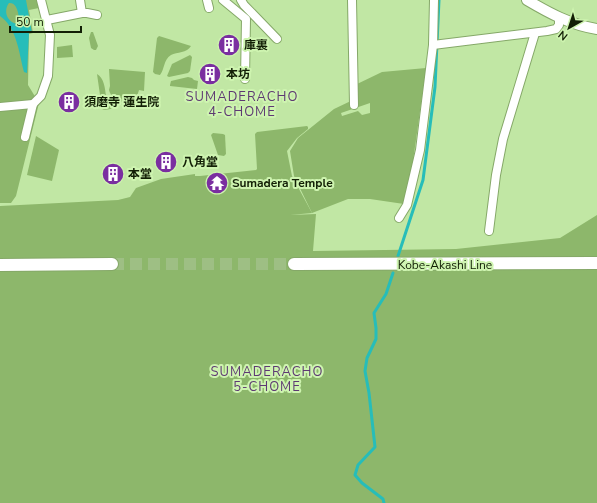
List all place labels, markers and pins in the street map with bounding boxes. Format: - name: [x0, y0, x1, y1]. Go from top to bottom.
- building icon: 庫裏: [216, 32, 242, 58]
- place label: 庫裏: [244, 37, 268, 53]
- building icon: 本坊: [197, 61, 223, 87]
- place label: 本坊: [226, 66, 250, 82]
- building icon: 須磨寺 蓮生院: [56, 89, 82, 115]
- place label: 須磨寺 蓮生院: [84, 94, 159, 110]
- building icon: 八角堂: [153, 149, 179, 175]
- place label: 八角堂: [182, 154, 218, 170]
- building icon: 本堂: [100, 161, 126, 187]
- place label: 本堂: [128, 166, 152, 182]
- temple icon: Sumadera Temple: [204, 170, 230, 196]
- place label: Sumadera Temple: [232, 175, 333, 191]

